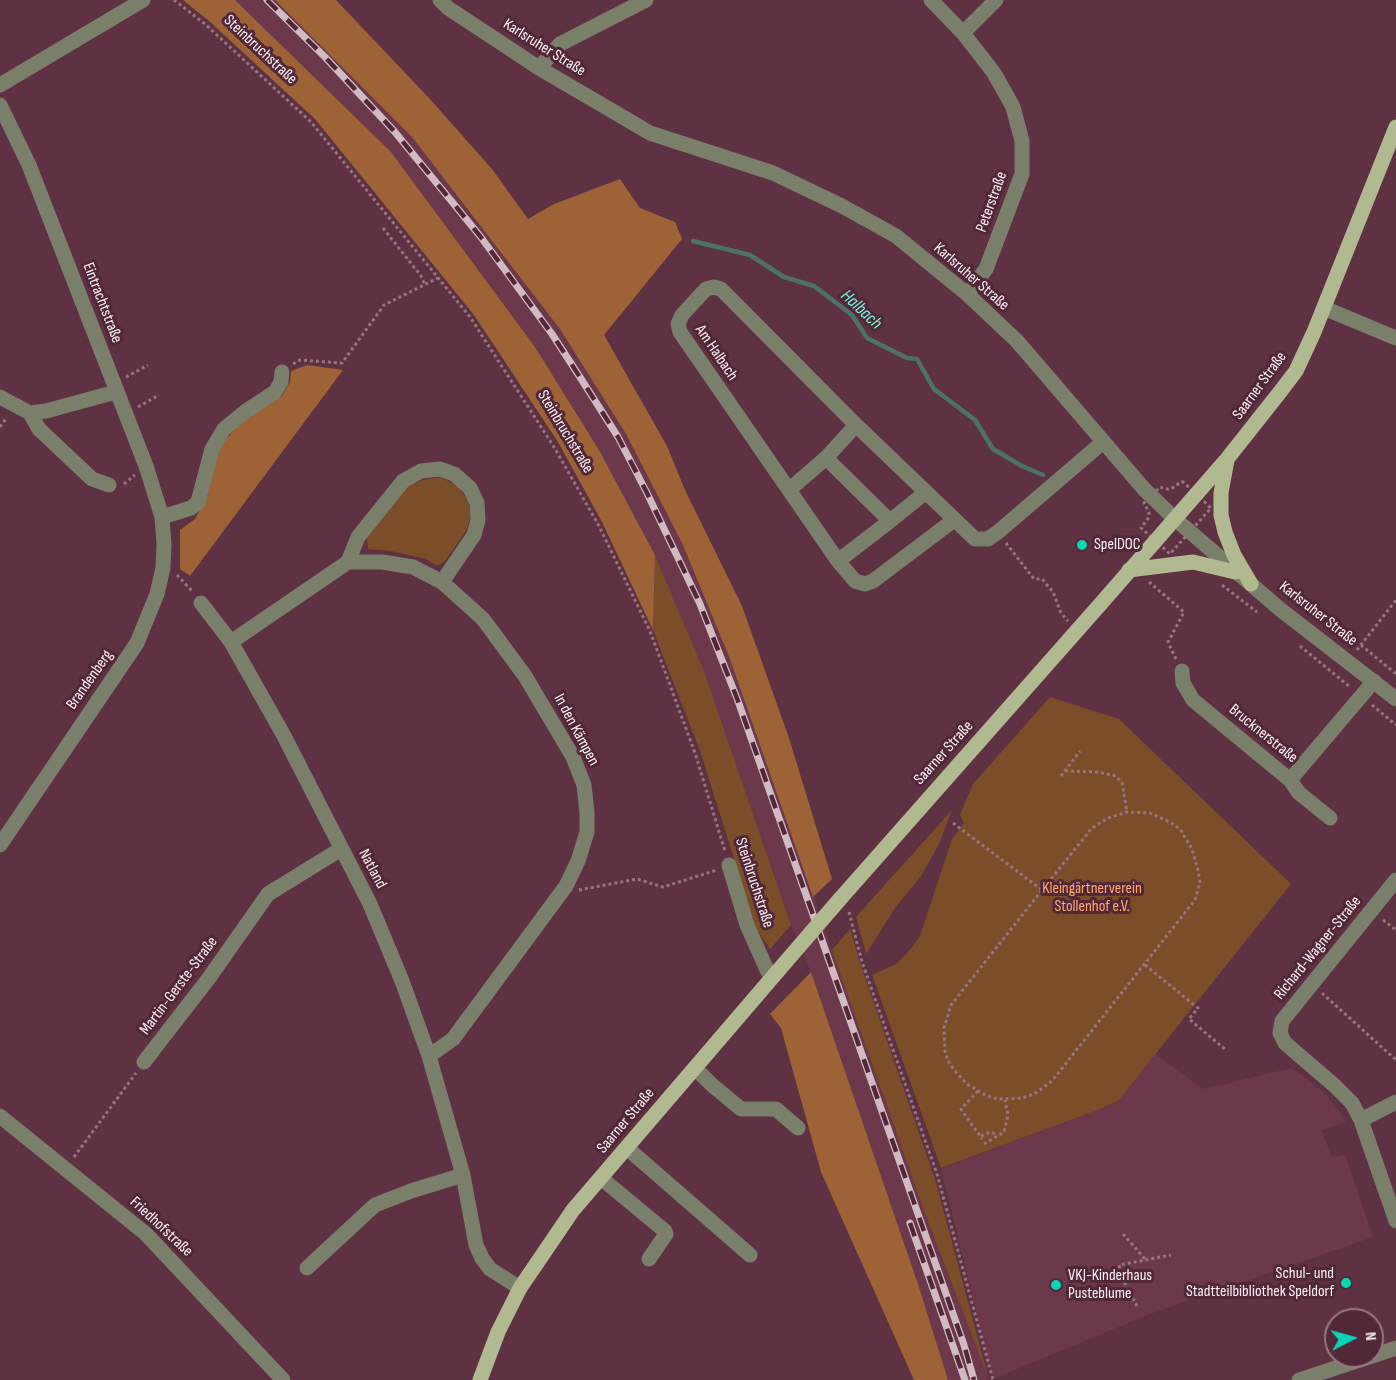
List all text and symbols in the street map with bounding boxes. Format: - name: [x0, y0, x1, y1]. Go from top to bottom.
- street label: Steinbruchstraße: [219, 11, 301, 89]
- street label: Karlsruher Straße: [499, 15, 589, 81]
- street label: Peterstraße: [972, 169, 1012, 235]
- street label: Karlsruher Straße: [929, 239, 1013, 315]
- street label: Eintrachtstraße: [78, 260, 126, 346]
- water label: Halbach: [836, 285, 886, 335]
- street label: Am Halbach: [690, 321, 742, 385]
- street label: Saarner Straße: [1229, 348, 1291, 424]
- street label: Steinbruchstraße: [533, 387, 597, 477]
- place label: SpelDOC: [1094, 535, 1140, 555]
- marker: SpelDOC: [1075, 538, 1089, 552]
- street label: Karlsruher Straße: [1275, 578, 1361, 650]
- street label: Brandenberg: [63, 647, 117, 713]
- street label: In den Kämpen: [549, 691, 603, 769]
- street label: Brucknerstraße: [1225, 700, 1301, 768]
- street label: Saarner Straße: [910, 717, 978, 789]
- street label: Steinbruchstraße: [730, 836, 778, 930]
- street label: Natland: [354, 846, 390, 892]
- park label: Kleingärtnerverein Stollenhof e.V.: [1042, 879, 1142, 917]
- street label: Richard-Wagner-Straße: [1270, 892, 1366, 1004]
- street label: Martin-Gerste-Straße: [136, 933, 222, 1039]
- street label: Saarner Straße: [593, 1084, 659, 1158]
- street label: Friedhofstraße: [126, 1193, 196, 1261]
- place label: Schul- und Stadtteilbibliothek Speldorf: [1186, 1264, 1334, 1302]
- place label: VKJ-Kinderhaus Pusteblume: [1068, 1266, 1152, 1304]
- marker: Schul- und Stadtteilbibliothek Speldorf: [1339, 1276, 1353, 1290]
- marker: VKJ-Kinderhaus Pusteblume: [1049, 1278, 1063, 1292]
- north arrow: [1324, 1308, 1384, 1368]
- text: N: [1361, 1331, 1380, 1342]

